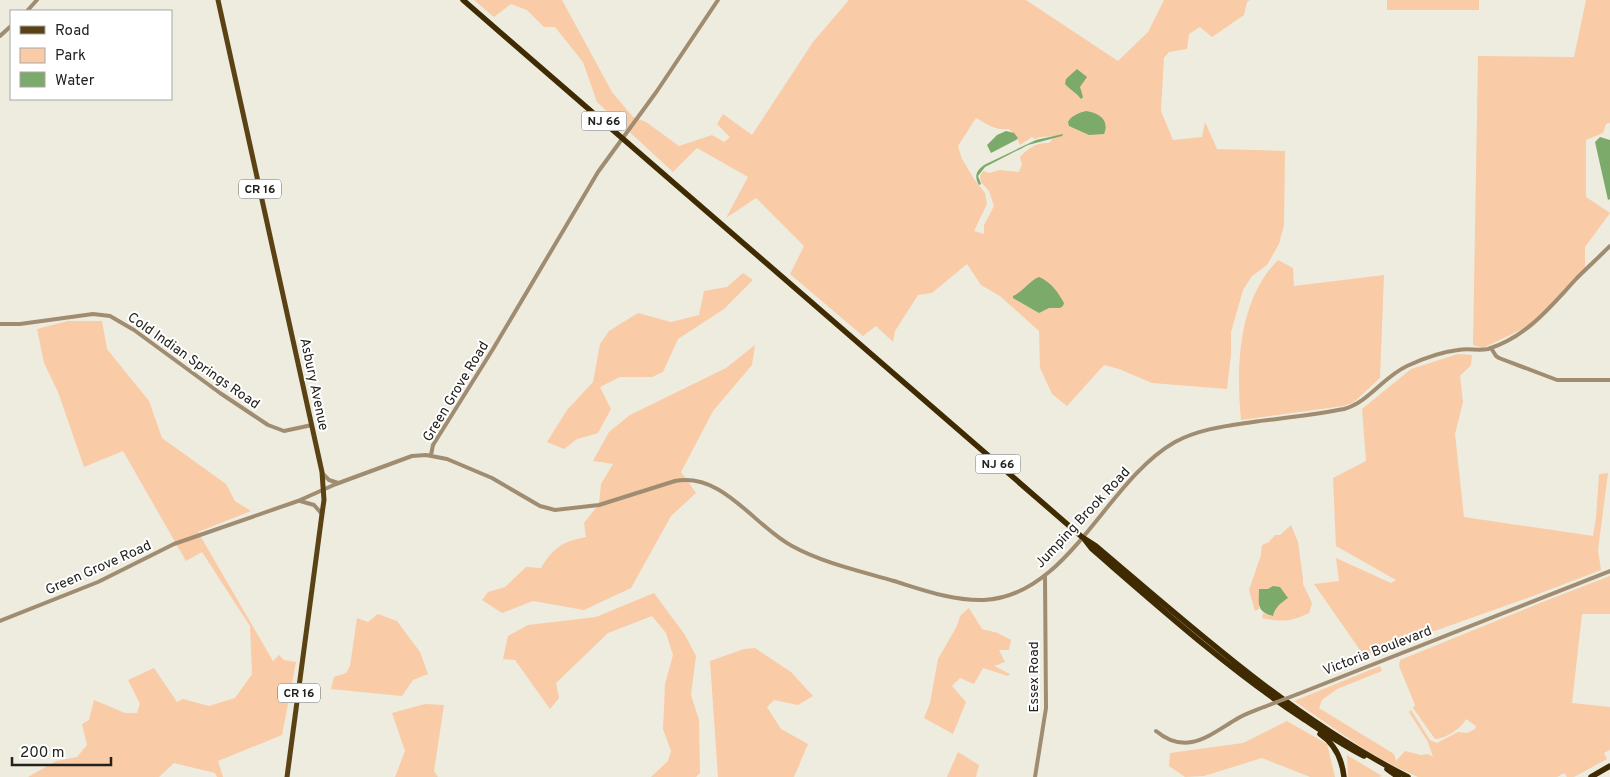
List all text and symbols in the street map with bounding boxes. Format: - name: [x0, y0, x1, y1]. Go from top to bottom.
- legend: [10, 10, 172, 100]
- text: Road: [55, 22, 90, 41]
- text: Park: [55, 47, 86, 66]
- text: Water: [55, 72, 95, 91]
- road number: NJ 66: [582, 112, 626, 130]
- road number: CR 16: [239, 180, 281, 198]
- street label: Cold Indian Springs Road: [124, 309, 262, 413]
- street label: Asbury Avenue: [295, 336, 332, 432]
- street label: Green Grove Road: [420, 338, 493, 445]
- road number: NJ 66: [976, 454, 1020, 474]
- street label: Jumping Brook Road: [1032, 464, 1134, 572]
- street label: Green Grove Road: [43, 537, 154, 599]
- street label: Victoria Boulevard: [1321, 623, 1434, 680]
- street label: Essex Road: [1026, 641, 1043, 713]
- road number: CR 16: [278, 684, 320, 702]
- scale bar: [12, 734, 111, 766]
- text: 200 m: [20, 744, 65, 763]

